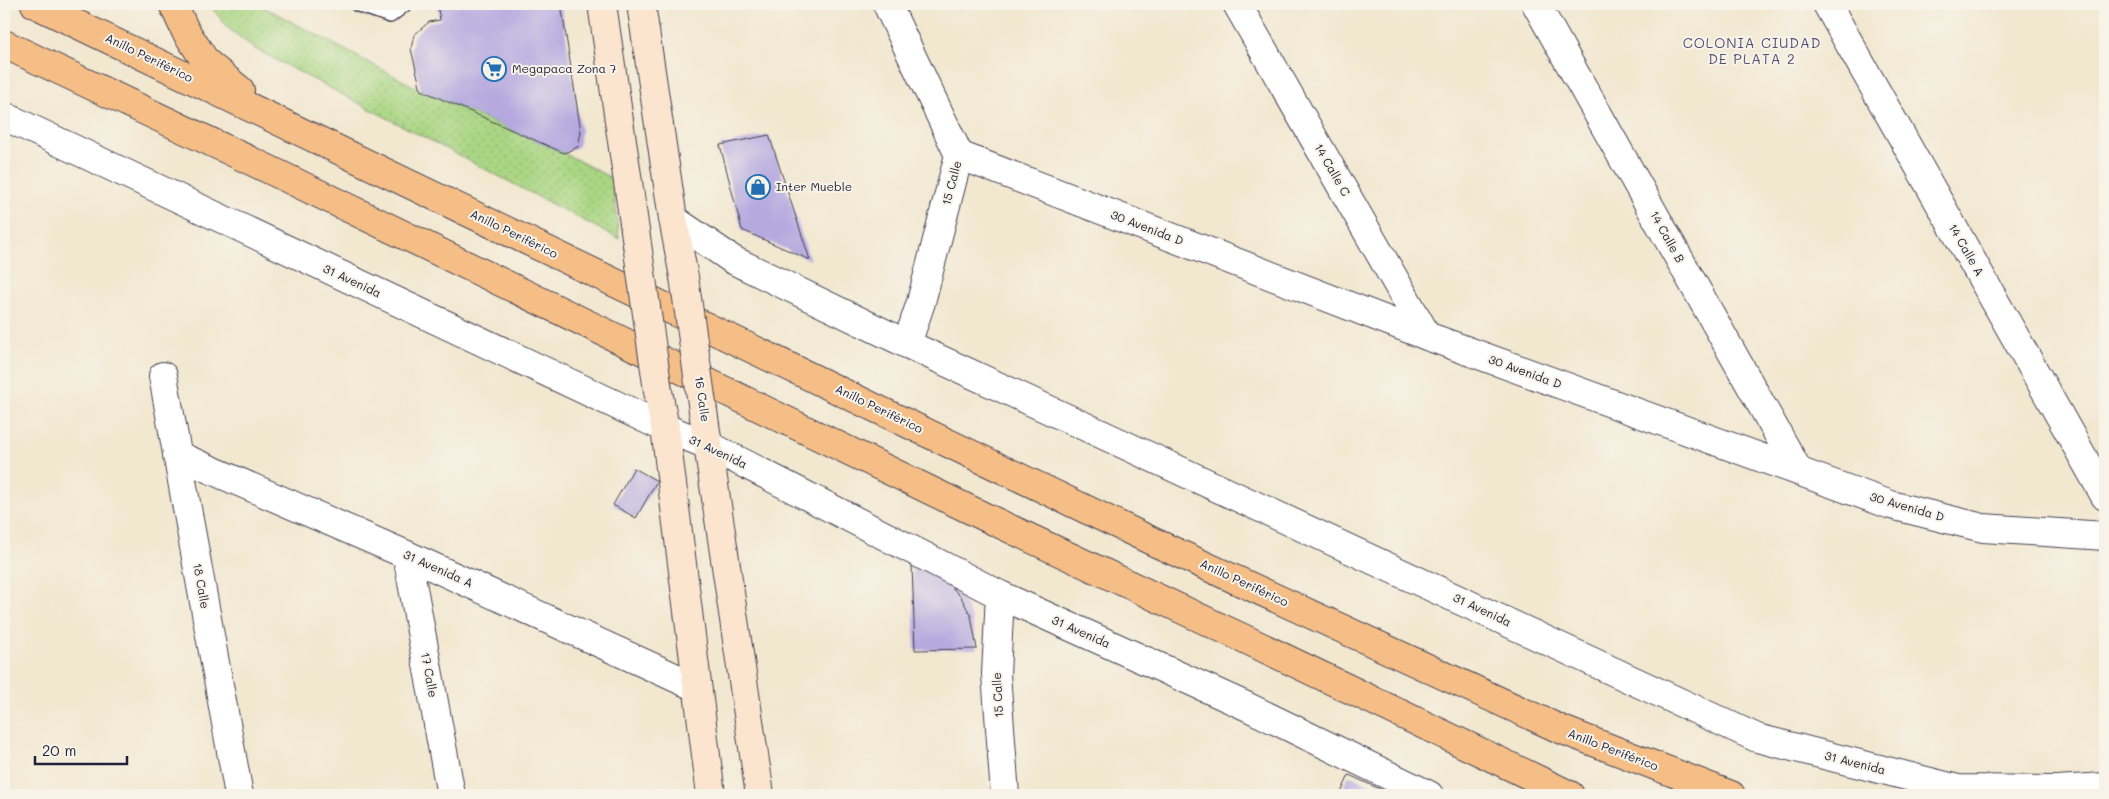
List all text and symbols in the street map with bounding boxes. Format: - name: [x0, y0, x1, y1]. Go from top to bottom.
- street label: Anillo Periférico: [103, 29, 196, 85]
- district label: COLONIA CIUDAD DE PLATA 2: [1683, 33, 1821, 68]
- supermarket icon: Megapaca Zona 7: [481, 56, 507, 82]
- place label: Megapaca Zona 7: [512, 60, 617, 76]
- street label: 14 Calle C: [1311, 140, 1355, 199]
- street label: 15 Calle: [937, 159, 965, 207]
- shop icon: Inter Mueble: [745, 174, 771, 200]
- place label: Inter Mueble: [776, 178, 852, 194]
- street label: Anillo Periférico: [468, 205, 561, 261]
- street label: 30 Avenida D: [1109, 206, 1186, 248]
- street label: 14 Calle B: [1647, 208, 1689, 265]
- street label: 14 Calle A: [1945, 220, 1988, 279]
- street label: 31 Avenida: [321, 260, 384, 301]
- street label: 30 Avenida D: [1487, 350, 1564, 392]
- street label: 16 Calle: [692, 375, 714, 423]
- street label: Anillo Periférico: [833, 380, 926, 436]
- street label: 31 Avenida: [687, 431, 750, 472]
- street label: 30 Avenida D: [1868, 488, 1946, 524]
- street label: 31 Avenida A: [401, 546, 476, 591]
- street label: Anillo Periférico: [1198, 555, 1291, 610]
- street label: 18 Calle: [190, 562, 214, 610]
- street label: 31 Avenida: [1451, 589, 1514, 630]
- street label: 31 Avenida: [1050, 611, 1113, 651]
- street label: 17 Calle: [418, 651, 442, 699]
- street label: 15 Calle: [988, 672, 1006, 718]
- street label: Anillo Periférico: [1566, 724, 1661, 774]
- scale bar: [35, 734, 128, 766]
- text: 20 m: [42, 740, 76, 760]
- street label: 31 Avenida: [1823, 747, 1888, 777]

